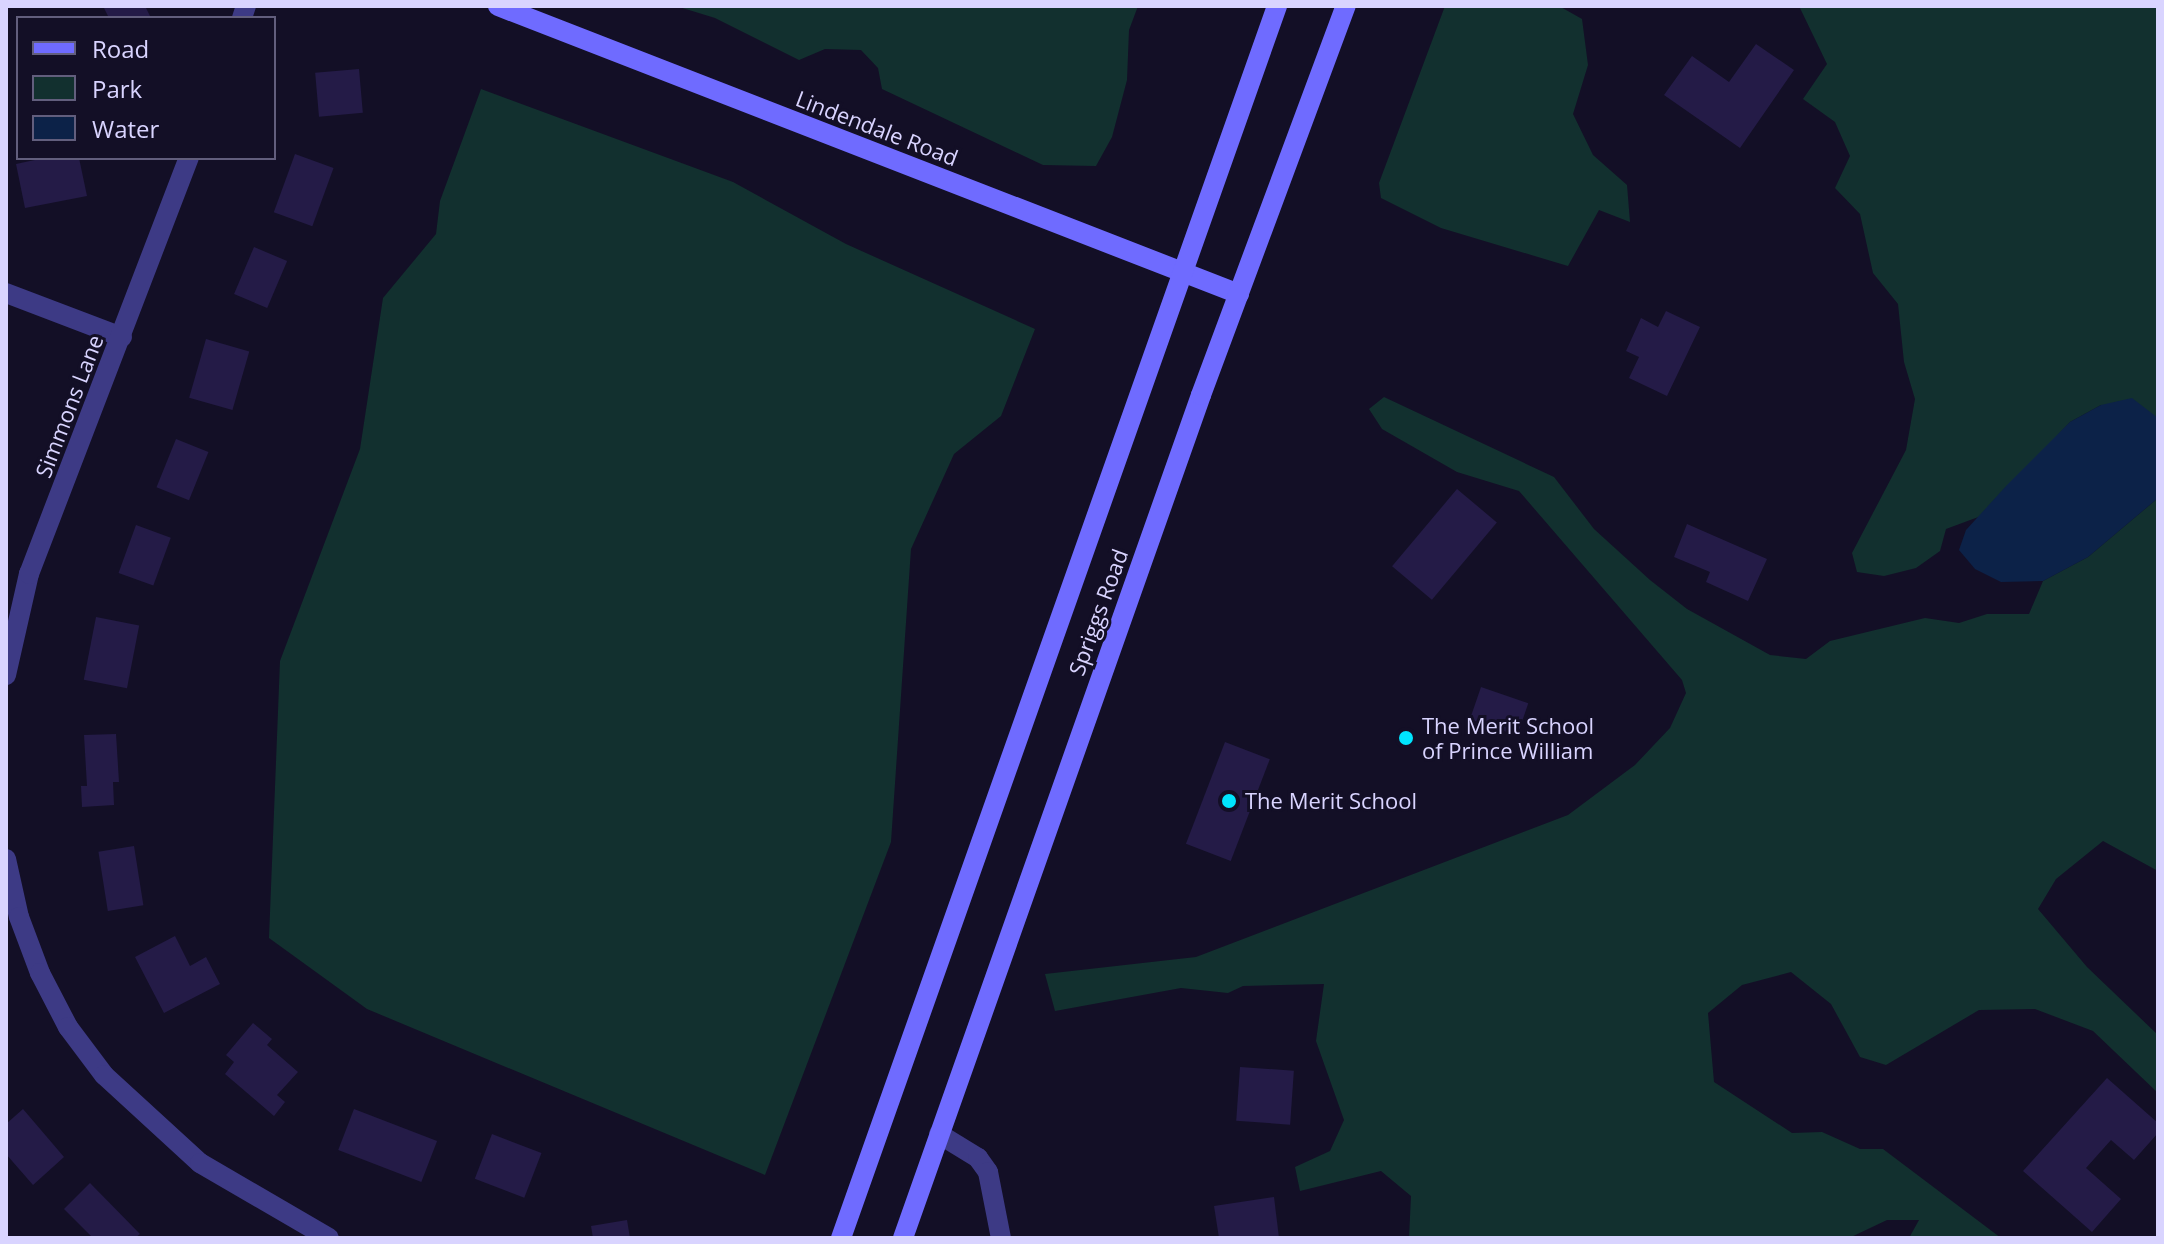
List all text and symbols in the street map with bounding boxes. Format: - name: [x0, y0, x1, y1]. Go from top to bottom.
- legend: [16, 16, 276, 160]
- text: Road: [92, 32, 149, 65]
- text: Park: [92, 72, 142, 105]
- street label: Lindendale Road: [792, 85, 962, 171]
- text: Water: [92, 112, 159, 145]
- street label: Simmons Lane: [30, 331, 108, 481]
- street label: Spriggs Road: [1063, 545, 1133, 679]
- place label: The Merit School of Prince William: [1422, 712, 1594, 764]
- marker: The Merit School of Prince William: [1397, 729, 1415, 747]
- place label: The Merit School: [1245, 788, 1417, 814]
- marker: The Merit School: [1220, 792, 1238, 810]

